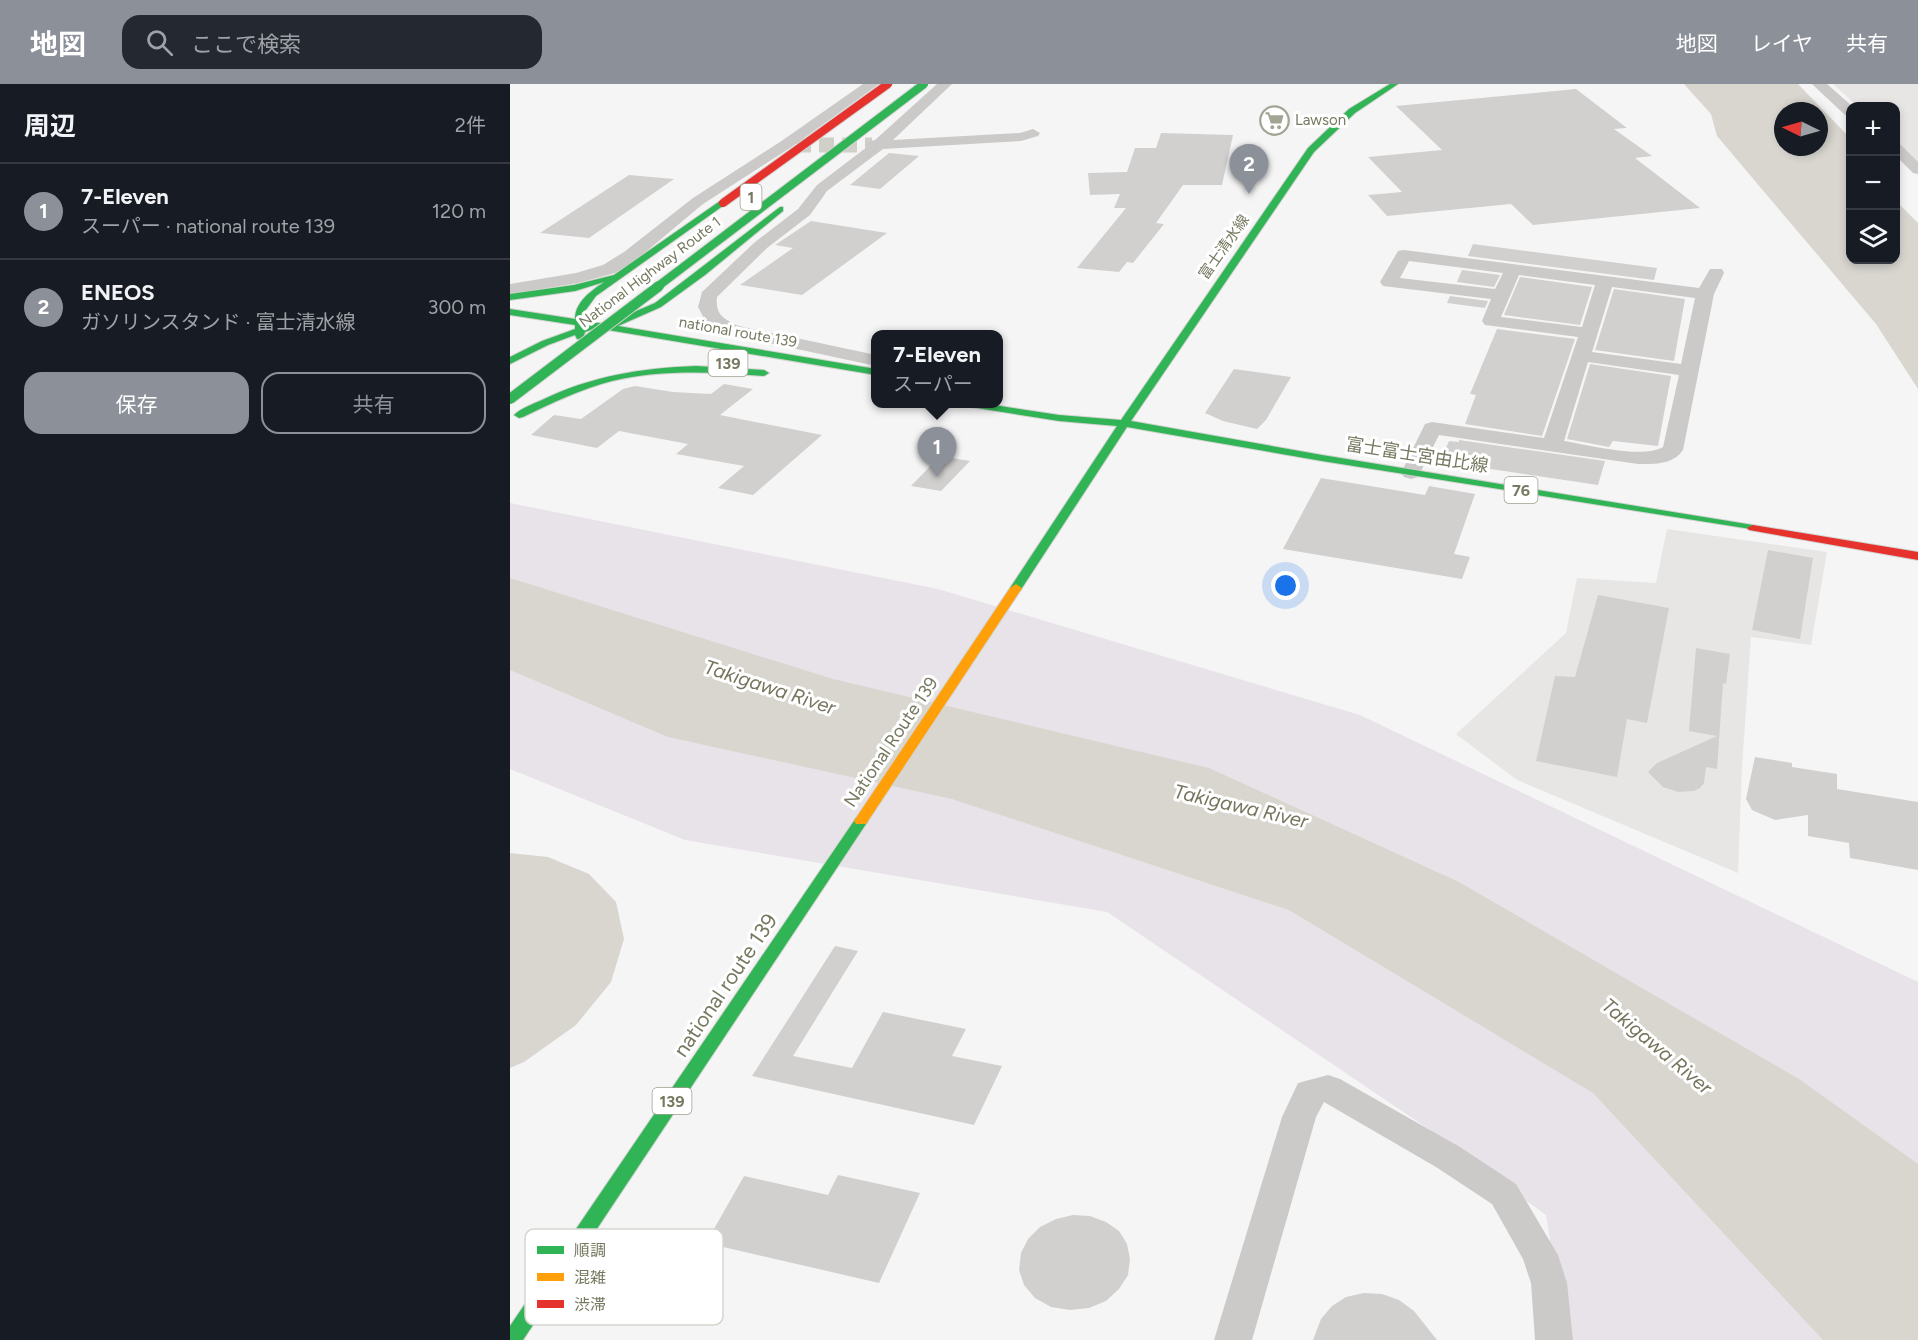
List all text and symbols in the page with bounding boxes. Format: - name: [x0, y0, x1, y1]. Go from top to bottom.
- search box: [122, 15, 542, 69]
- icon: search: [143, 26, 176, 59]
- text: 地図: [30, 27, 86, 61]
- text: ここで検索: [191, 31, 301, 58]
- text: 地図: [1676, 31, 1718, 56]
- text: レイヤ: [1751, 31, 1813, 56]
- text: 共有: [1846, 31, 1888, 56]
- north arrow: [1774, 102, 1828, 156]
- map controls: [1846, 102, 1900, 264]
- button: +: [1846, 102, 1900, 156]
- supermarket icon: Lawson: [1258, 104, 1290, 136]
- text: 周辺: [24, 110, 76, 142]
- place label: Lawson: [1295, 111, 1346, 129]
- text: 2件: [455, 113, 486, 137]
- pin: 2: [1230, 144, 1268, 194]
- button: −: [1846, 156, 1900, 210]
- text: 7-Eleven: [81, 183, 169, 210]
- road number: 1: [740, 184, 762, 210]
- text: 1: [39, 199, 48, 223]
- text: 120 m: [432, 199, 486, 223]
- button: layers: [1846, 210, 1900, 264]
- street label: 富士清水線: [1195, 211, 1253, 283]
- street label: National Highway Route 1: [576, 213, 724, 331]
- text: スーパー · national route 139: [81, 214, 335, 238]
- text: ENEOS: [81, 279, 155, 306]
- text: 2: [38, 295, 49, 319]
- text: 300 m: [428, 295, 486, 319]
- text: ガソリンスタンド · 富士清水線: [81, 310, 356, 334]
- street label: national route 139: [678, 313, 798, 351]
- popup: [871, 330, 1003, 408]
- text: 7-Eleven: [893, 341, 981, 368]
- road number: 139: [708, 350, 748, 376]
- button: 保存: [24, 372, 249, 434]
- button: 共有: [261, 372, 486, 434]
- text: スーパー: [893, 372, 973, 396]
- pin: 1: [918, 428, 956, 477]
- street label: 富士富士宮由比線: [1344, 433, 1490, 477]
- road number: 76: [1504, 477, 1538, 503]
- your location: [1271, 571, 1300, 600]
- water label: Takigawa River: [701, 654, 840, 720]
- street label: National Route 139: [839, 673, 943, 811]
- water label: Takigawa River: [1172, 779, 1311, 833]
- street label: national route 139: [668, 909, 782, 1061]
- water label: Takigawa River: [1597, 993, 1718, 1100]
- road number: 139: [652, 1088, 692, 1114]
- legend: [525, 1229, 723, 1325]
- text: 順調: [574, 1241, 606, 1260]
- text: 混雑: [574, 1268, 606, 1287]
- text: 渋滞: [574, 1295, 606, 1314]

